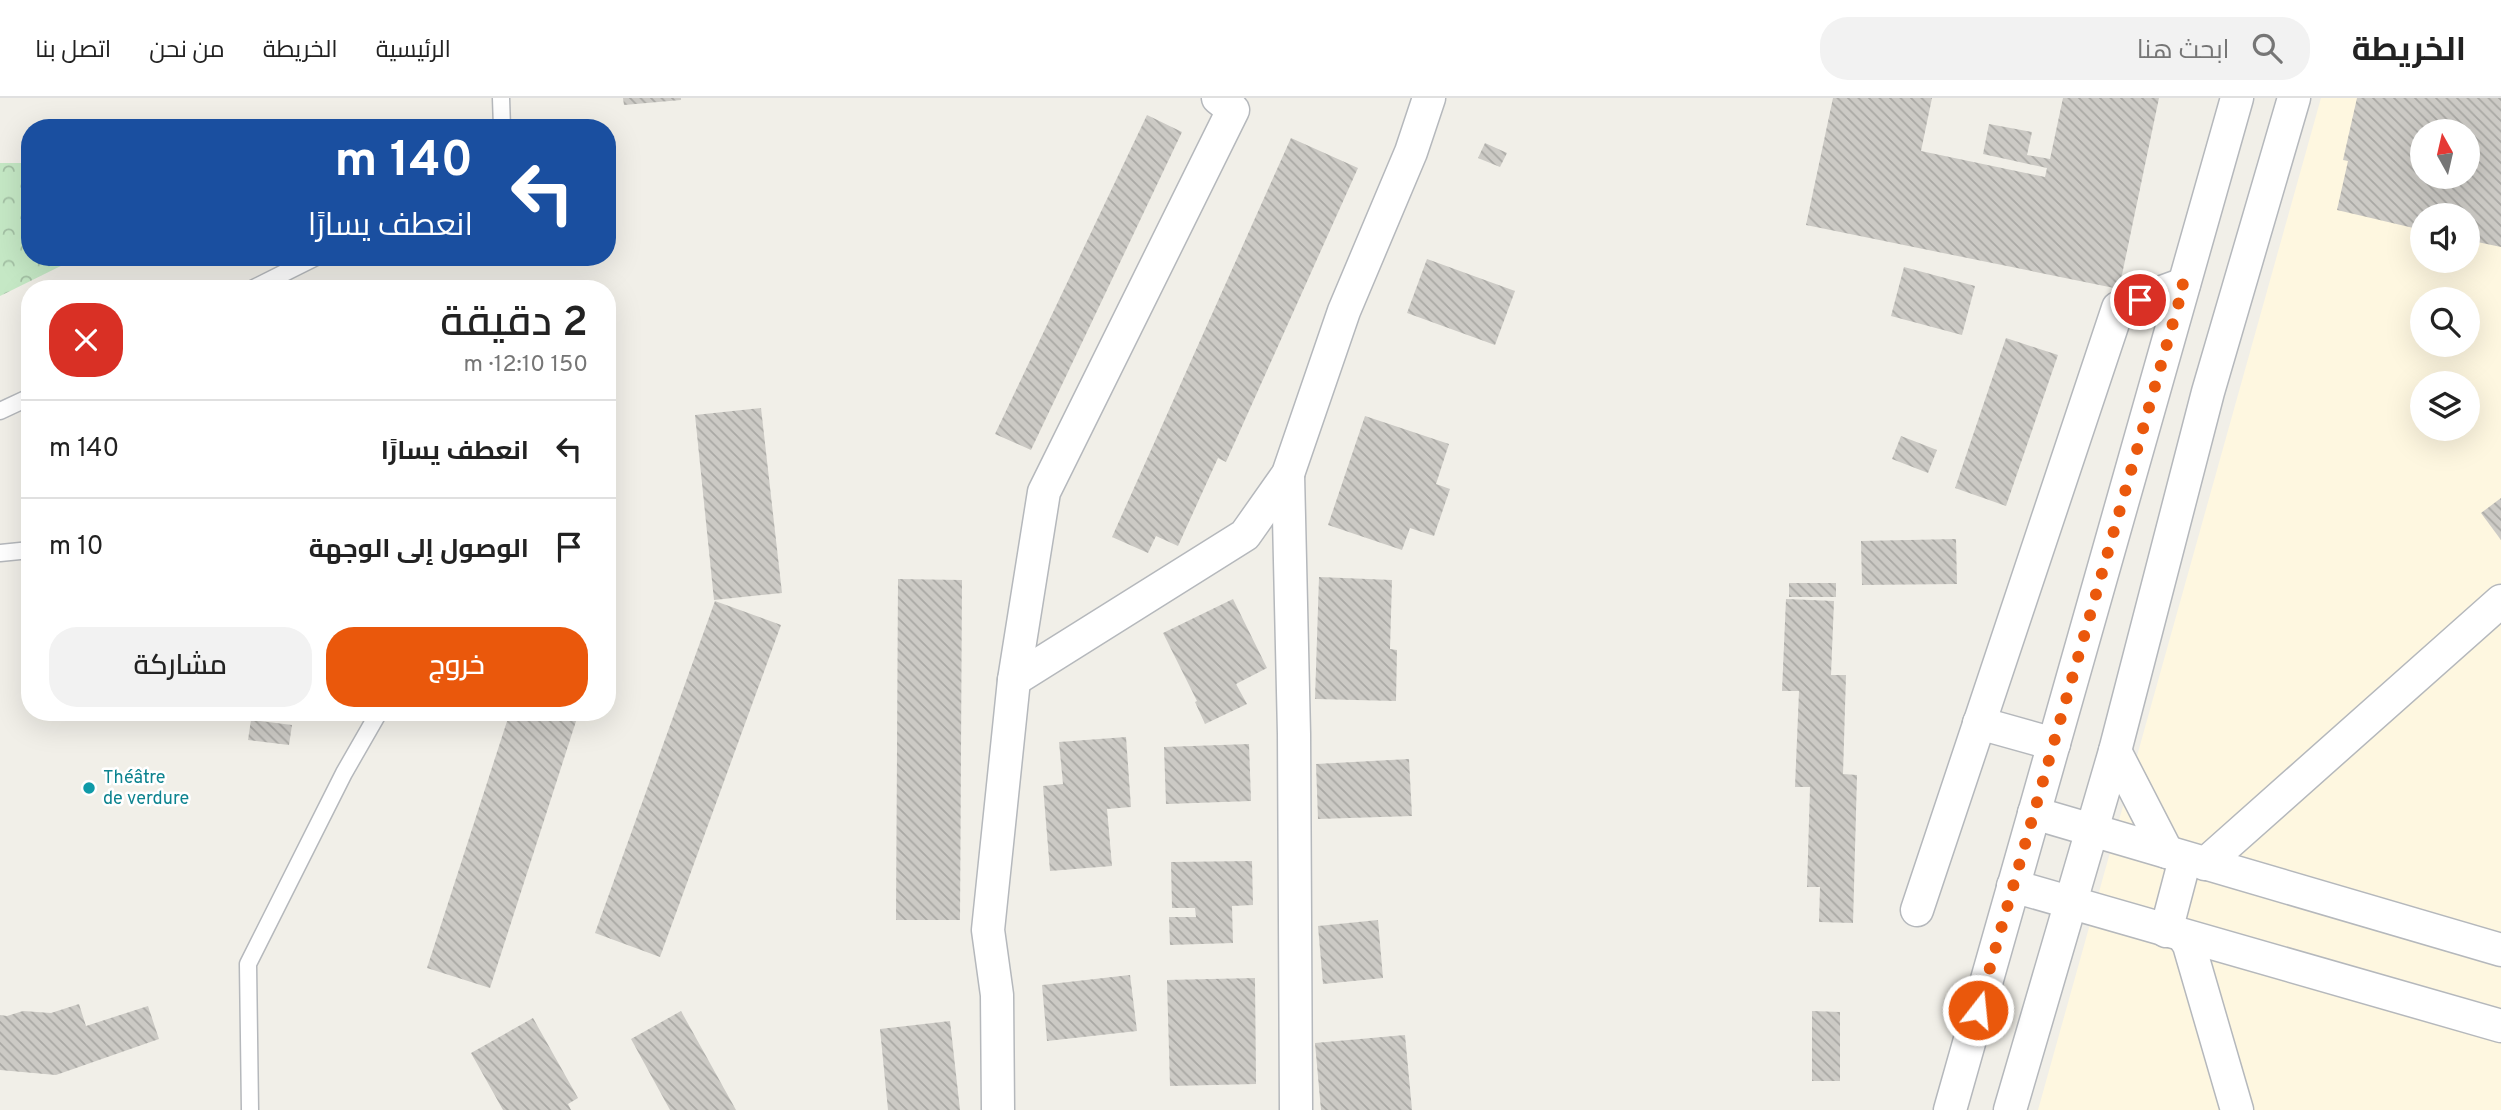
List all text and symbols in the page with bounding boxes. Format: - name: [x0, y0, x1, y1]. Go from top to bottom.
- search box: [1820, 17, 2310, 80]
- icon: search: [2248, 29, 2286, 67]
- text: الخريطة: [2352, 31, 2466, 73]
- text: ابحث هنا: [2137, 35, 2230, 68]
- text: اتصل بنا: [35, 36, 111, 66]
- text: من نحن: [149, 36, 225, 66]
- text: الخريطة: [263, 36, 338, 66]
- text: الرئيسية: [376, 36, 451, 66]
- north arrow: [2410, 119, 2480, 189]
- map controls: [2410, 119, 2480, 441]
- text: 140 m: [334, 132, 473, 194]
- icon: left: [497, 147, 588, 238]
- button: sound: [2410, 203, 2480, 273]
- text: انعطف يسارًا: [308, 207, 473, 247]
- pin: [2110, 270, 2170, 330]
- icon: arrive: [2121, 281, 2159, 319]
- button: search: [2410, 287, 2480, 357]
- text: 2 دقيقة: [440, 298, 588, 351]
- button: close: [49, 303, 123, 377]
- text: 150 m · 12:10: [464, 351, 588, 380]
- button: layers: [2410, 371, 2480, 441]
- icon: left: [550, 430, 588, 468]
- text: 140 m: [49, 433, 119, 466]
- text: انعطف يسارًا: [381, 436, 529, 469]
- icon: arrive: [550, 528, 588, 566]
- text: 10 m: [49, 531, 104, 564]
- text: الوصول إلى الوجهة: [309, 534, 529, 567]
- button: مشاركة: [49, 627, 312, 707]
- button: خروج: [326, 627, 588, 707]
- place label: Théâtre de verdure: [103, 767, 189, 811]
- marker: Théâtre de verdure: [81, 780, 97, 796]
- position arrow: [1941, 973, 2015, 1047]

